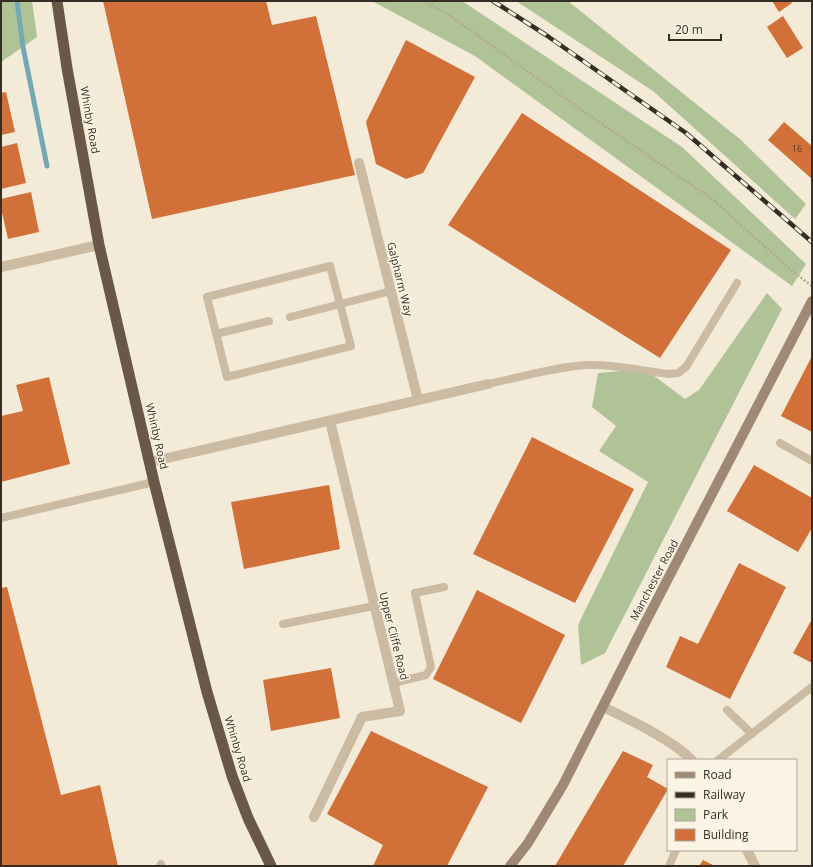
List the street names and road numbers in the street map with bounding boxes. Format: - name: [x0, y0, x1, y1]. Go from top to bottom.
- street label: Whinby Road: [77, 85, 104, 155]
- street label: Galpharm Way: [384, 240, 417, 318]
- street label: Whinby Road: [143, 401, 172, 471]
- street label: Manchester Road: [626, 537, 681, 623]
- street label: Upper Cliffe Road: [376, 590, 413, 681]
- street label: Whinby Road: [221, 714, 256, 783]

